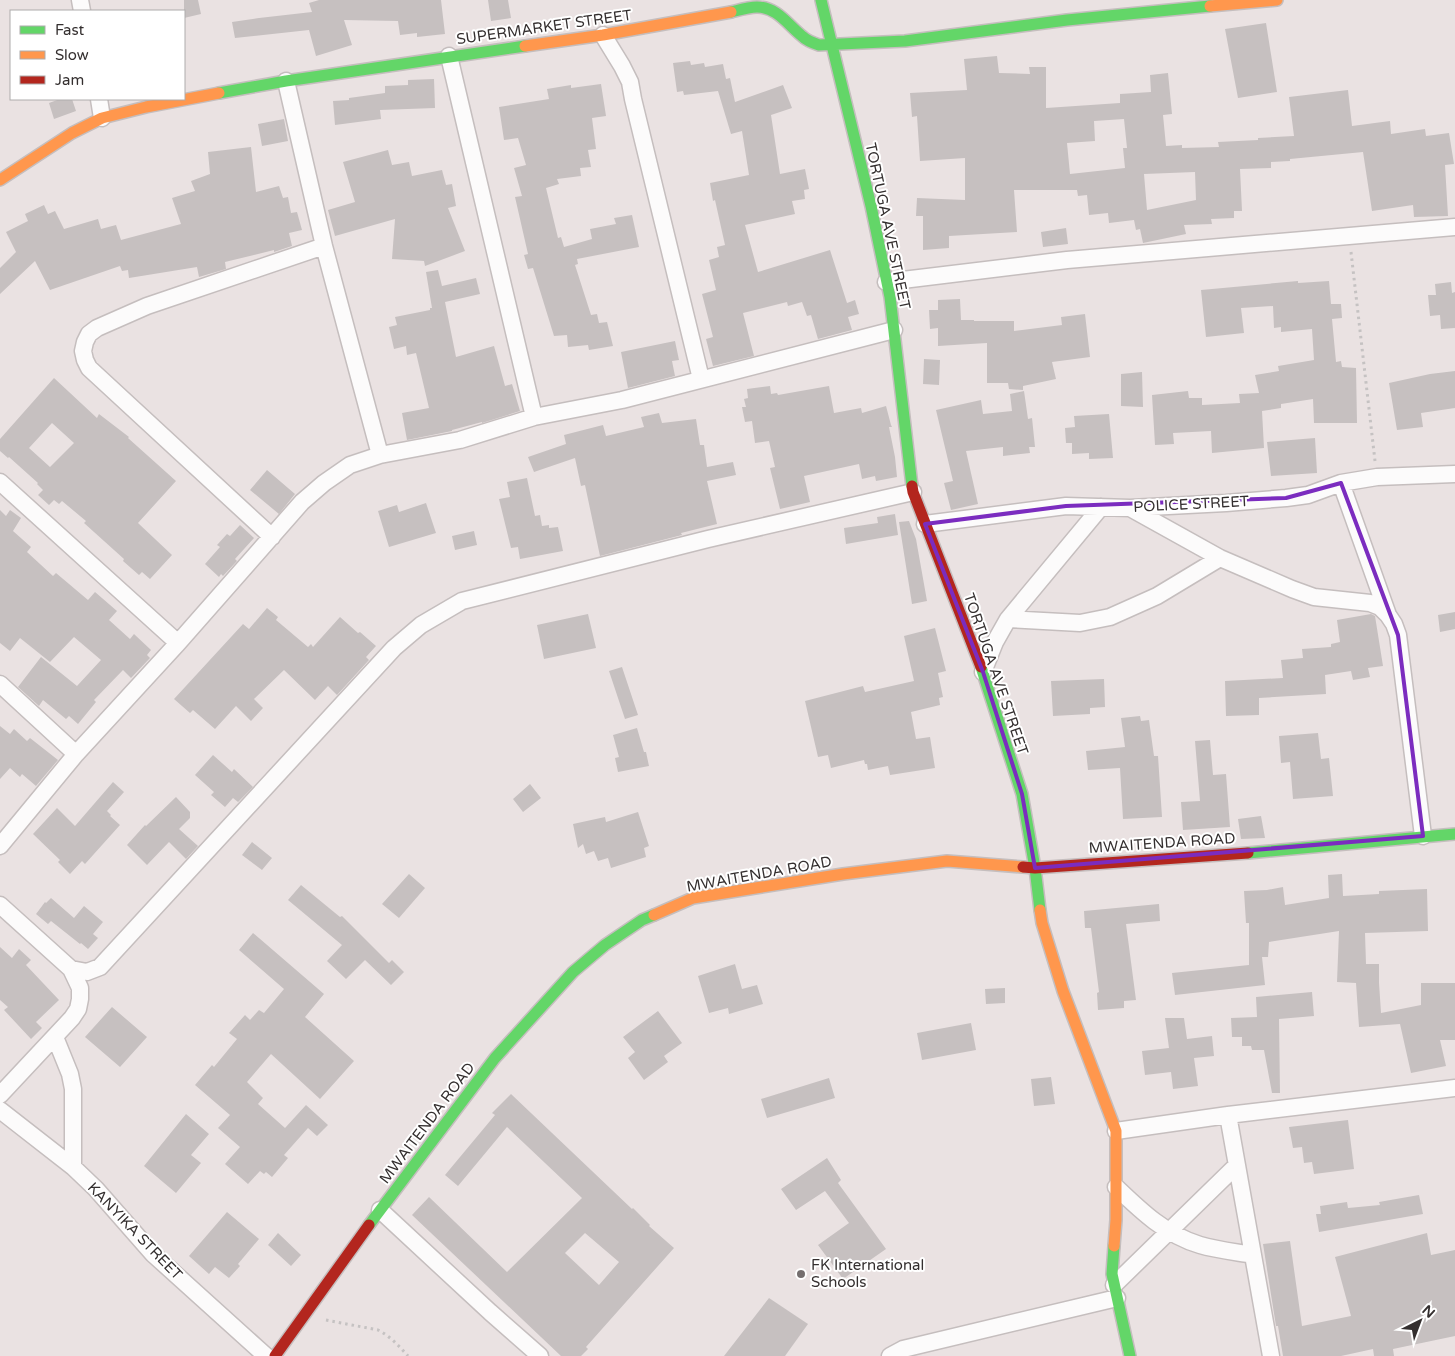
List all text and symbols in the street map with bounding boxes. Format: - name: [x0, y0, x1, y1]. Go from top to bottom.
- street label: SUPERMARKET STREET: [455, 6, 633, 48]
- legend: [10, 10, 185, 100]
- text: Fast: [55, 21, 85, 39]
- text: Slow: [55, 46, 89, 64]
- text: Jam: [55, 71, 84, 89]
- street label: TORTUGA AVE STREET: [862, 141, 914, 311]
- street label: POLICE STREET: [1133, 492, 1249, 516]
- street label: TORTUGA AVE STREET: [960, 591, 1032, 757]
- street label: MWAITENDA ROAD: [1088, 829, 1236, 857]
- street label: MWAITENDA ROAD: [685, 852, 833, 896]
- street label: MWAITENDA ROAD: [376, 1059, 478, 1187]
- street label: KANYIKA STREET: [84, 1179, 186, 1283]
- place label: FK International Schools: [811, 1256, 924, 1291]
- marker: FK International Schools: [795, 1268, 807, 1280]
- north arrow: [1395, 1296, 1445, 1346]
- text: N: [1418, 1302, 1438, 1322]

